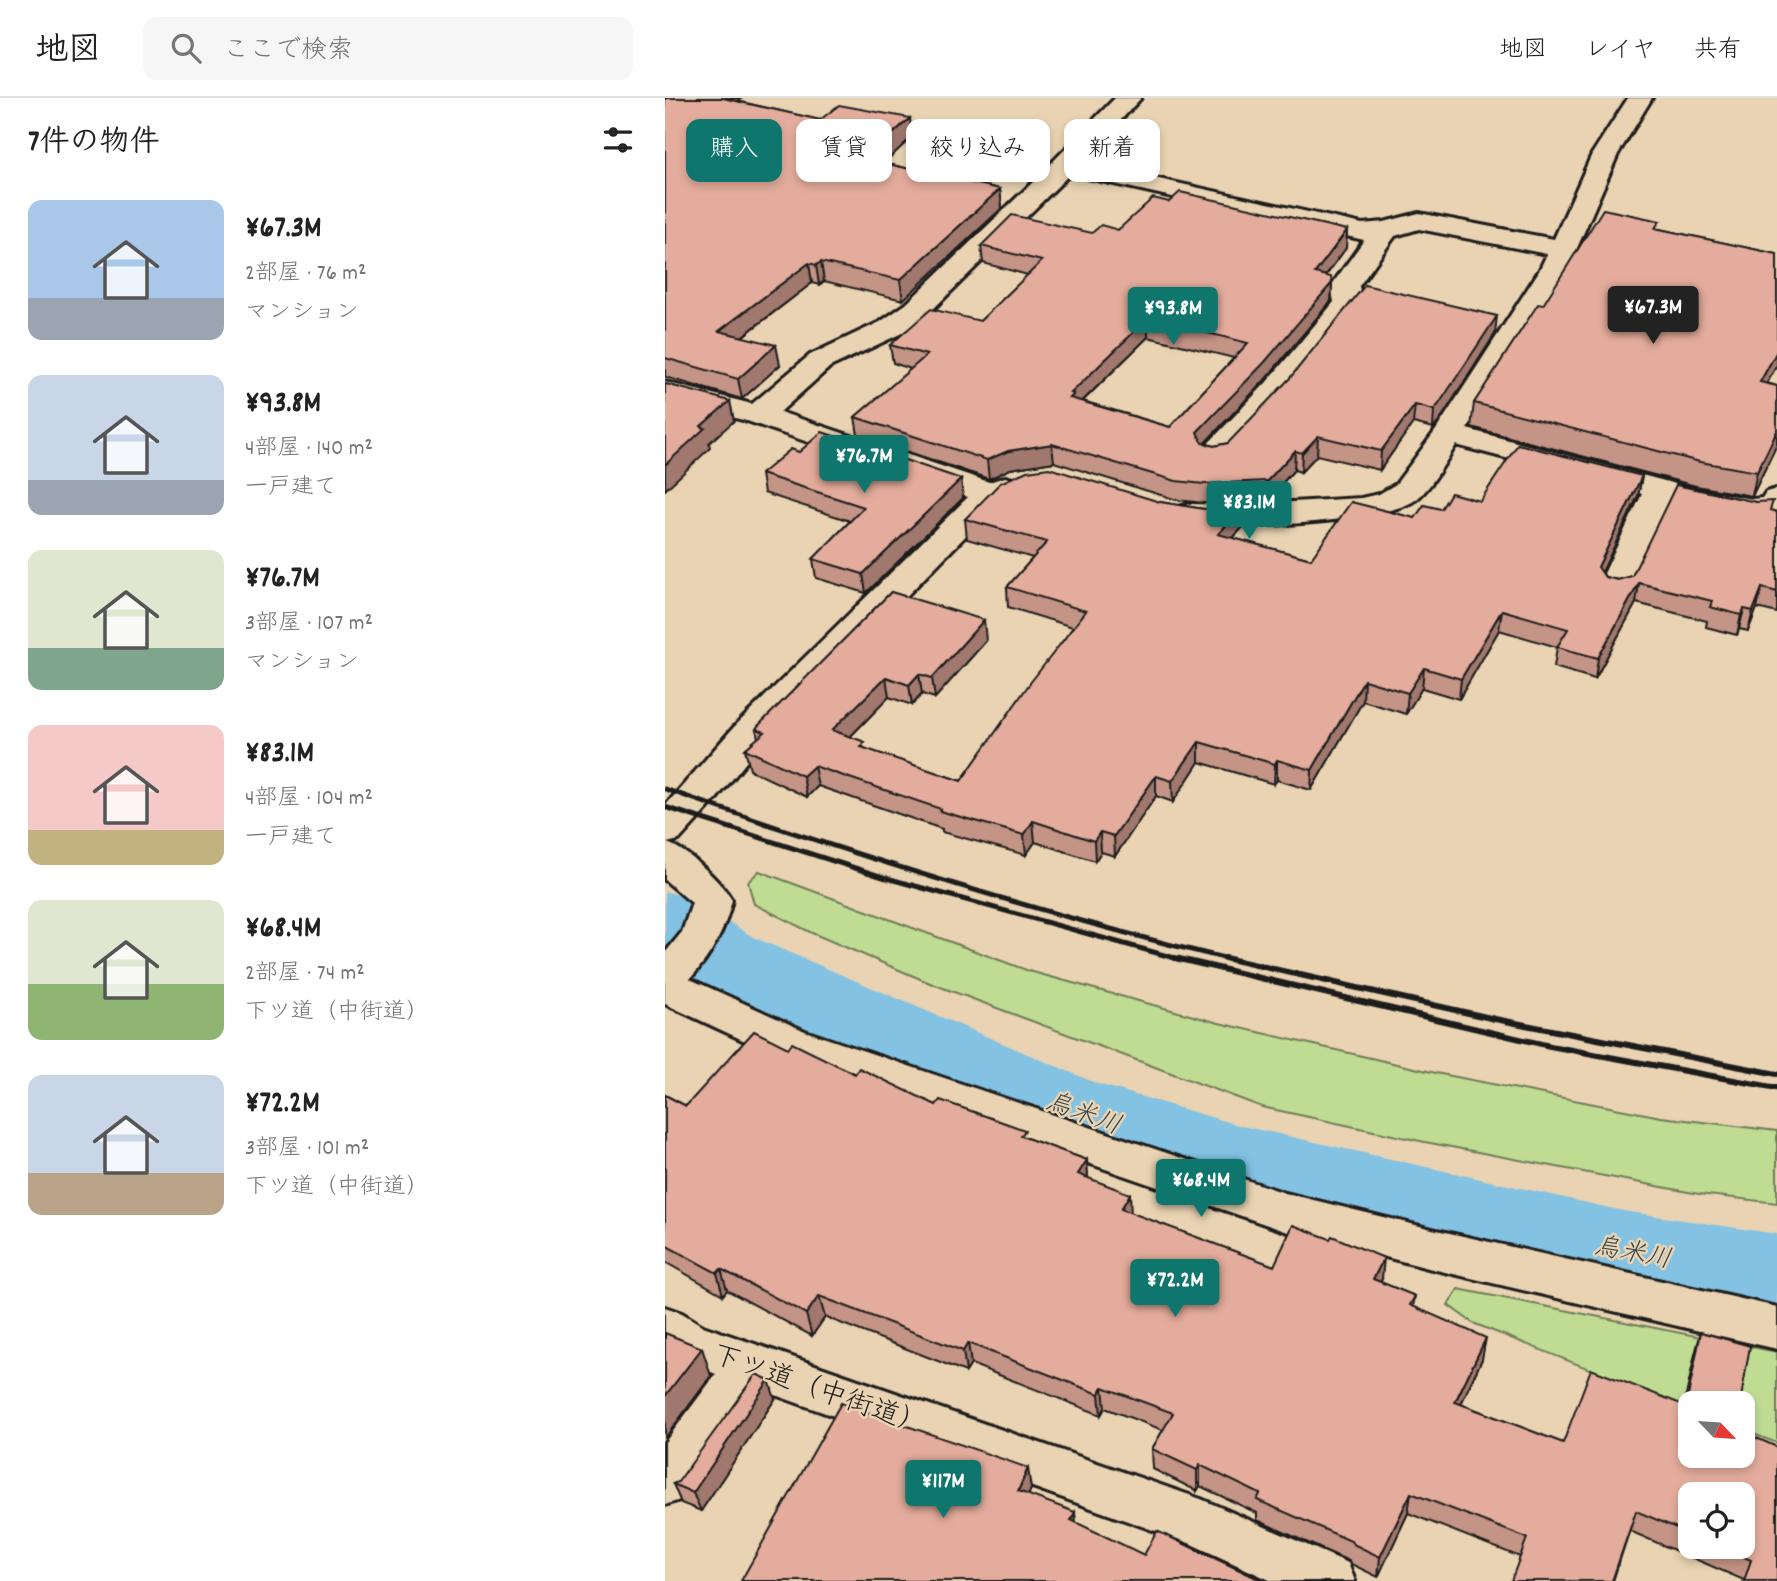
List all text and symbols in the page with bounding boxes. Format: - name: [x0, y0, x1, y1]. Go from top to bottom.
- search box: [143, 17, 633, 80]
- text: 地図: [35, 29, 101, 76]
- icon: search: [167, 29, 205, 67]
- text: ここで検索: [223, 33, 353, 70]
- text: 地図: [1499, 34, 1547, 68]
- text: レイヤ: [1585, 34, 1656, 68]
- text: 共有: [1694, 34, 1742, 68]
- chip: 購入: [686, 119, 782, 182]
- chip: 賃貸: [796, 119, 892, 182]
- chip: 絞り込み: [906, 119, 1050, 182]
- chip: 新着: [1064, 119, 1160, 182]
- icon: filters: [599, 121, 637, 159]
- text: 7件の物件: [28, 123, 160, 166]
- text: ¥67.3M: [245, 209, 322, 252]
- icon: home: [84, 228, 168, 312]
- text: 2部屋 · 76 m²: [245, 258, 366, 291]
- pin: ¥67.3M: [1596, 286, 1710, 346]
- pin: ¥93.8M: [1116, 288, 1230, 347]
- text: ¥67.3M: [1624, 292, 1682, 325]
- text: ¥93.8M: [1144, 293, 1202, 326]
- text: マンション: [245, 297, 359, 330]
- text: ¥93.8M: [245, 384, 321, 427]
- icon: home: [84, 403, 168, 487]
- text: 4部屋 · 140 m²: [245, 433, 373, 466]
- pin: ¥76.7M: [807, 436, 921, 495]
- text: ¥76.7M: [835, 441, 893, 474]
- text: 一戸建て: [245, 472, 337, 505]
- pin: ¥83.1M: [1192, 482, 1306, 541]
- text: ¥83.1M: [1223, 487, 1275, 520]
- text: ¥76.7M: [245, 559, 320, 602]
- icon: home: [84, 578, 168, 662]
- text: 3部屋 · 107 m²: [245, 608, 373, 641]
- text: マンション: [245, 647, 359, 680]
- text: ¥83.1M: [245, 734, 314, 777]
- icon: home: [84, 753, 168, 837]
- text: 4部屋 · 104 m²: [245, 783, 373, 816]
- text: 一戸建て: [245, 822, 337, 855]
- text: ¥68.4M: [245, 909, 321, 952]
- icon: home: [84, 928, 168, 1012]
- text: 2部屋 · 74 m²: [245, 958, 365, 991]
- text: 下ツ道（中街道）: [245, 997, 429, 1030]
- text: ¥72.2M: [245, 1084, 320, 1127]
- water label: 烏米川: [1040, 1085, 1126, 1146]
- icon: home: [84, 1103, 168, 1187]
- text: 3部屋 · 101 m²: [245, 1133, 369, 1166]
- pin: ¥68.4M: [1144, 1160, 1258, 1219]
- text: ¥68.4M: [1172, 1165, 1230, 1198]
- text: 下ツ道（中街道）: [245, 1172, 429, 1205]
- water label: 烏米川: [1591, 1229, 1674, 1280]
- pin: ¥72.2M: [1118, 1260, 1232, 1319]
- text: ¥72.2M: [1146, 1265, 1204, 1298]
- street label: 下ツ道（中街道）: [706, 1337, 931, 1448]
- north arrow: [1678, 1391, 1755, 1468]
- map controls: [1678, 1391, 1755, 1559]
- pin: ¥117M: [894, 1460, 992, 1520]
- text: ¥117M: [921, 1466, 965, 1499]
- button: locate: [1678, 1482, 1755, 1559]

